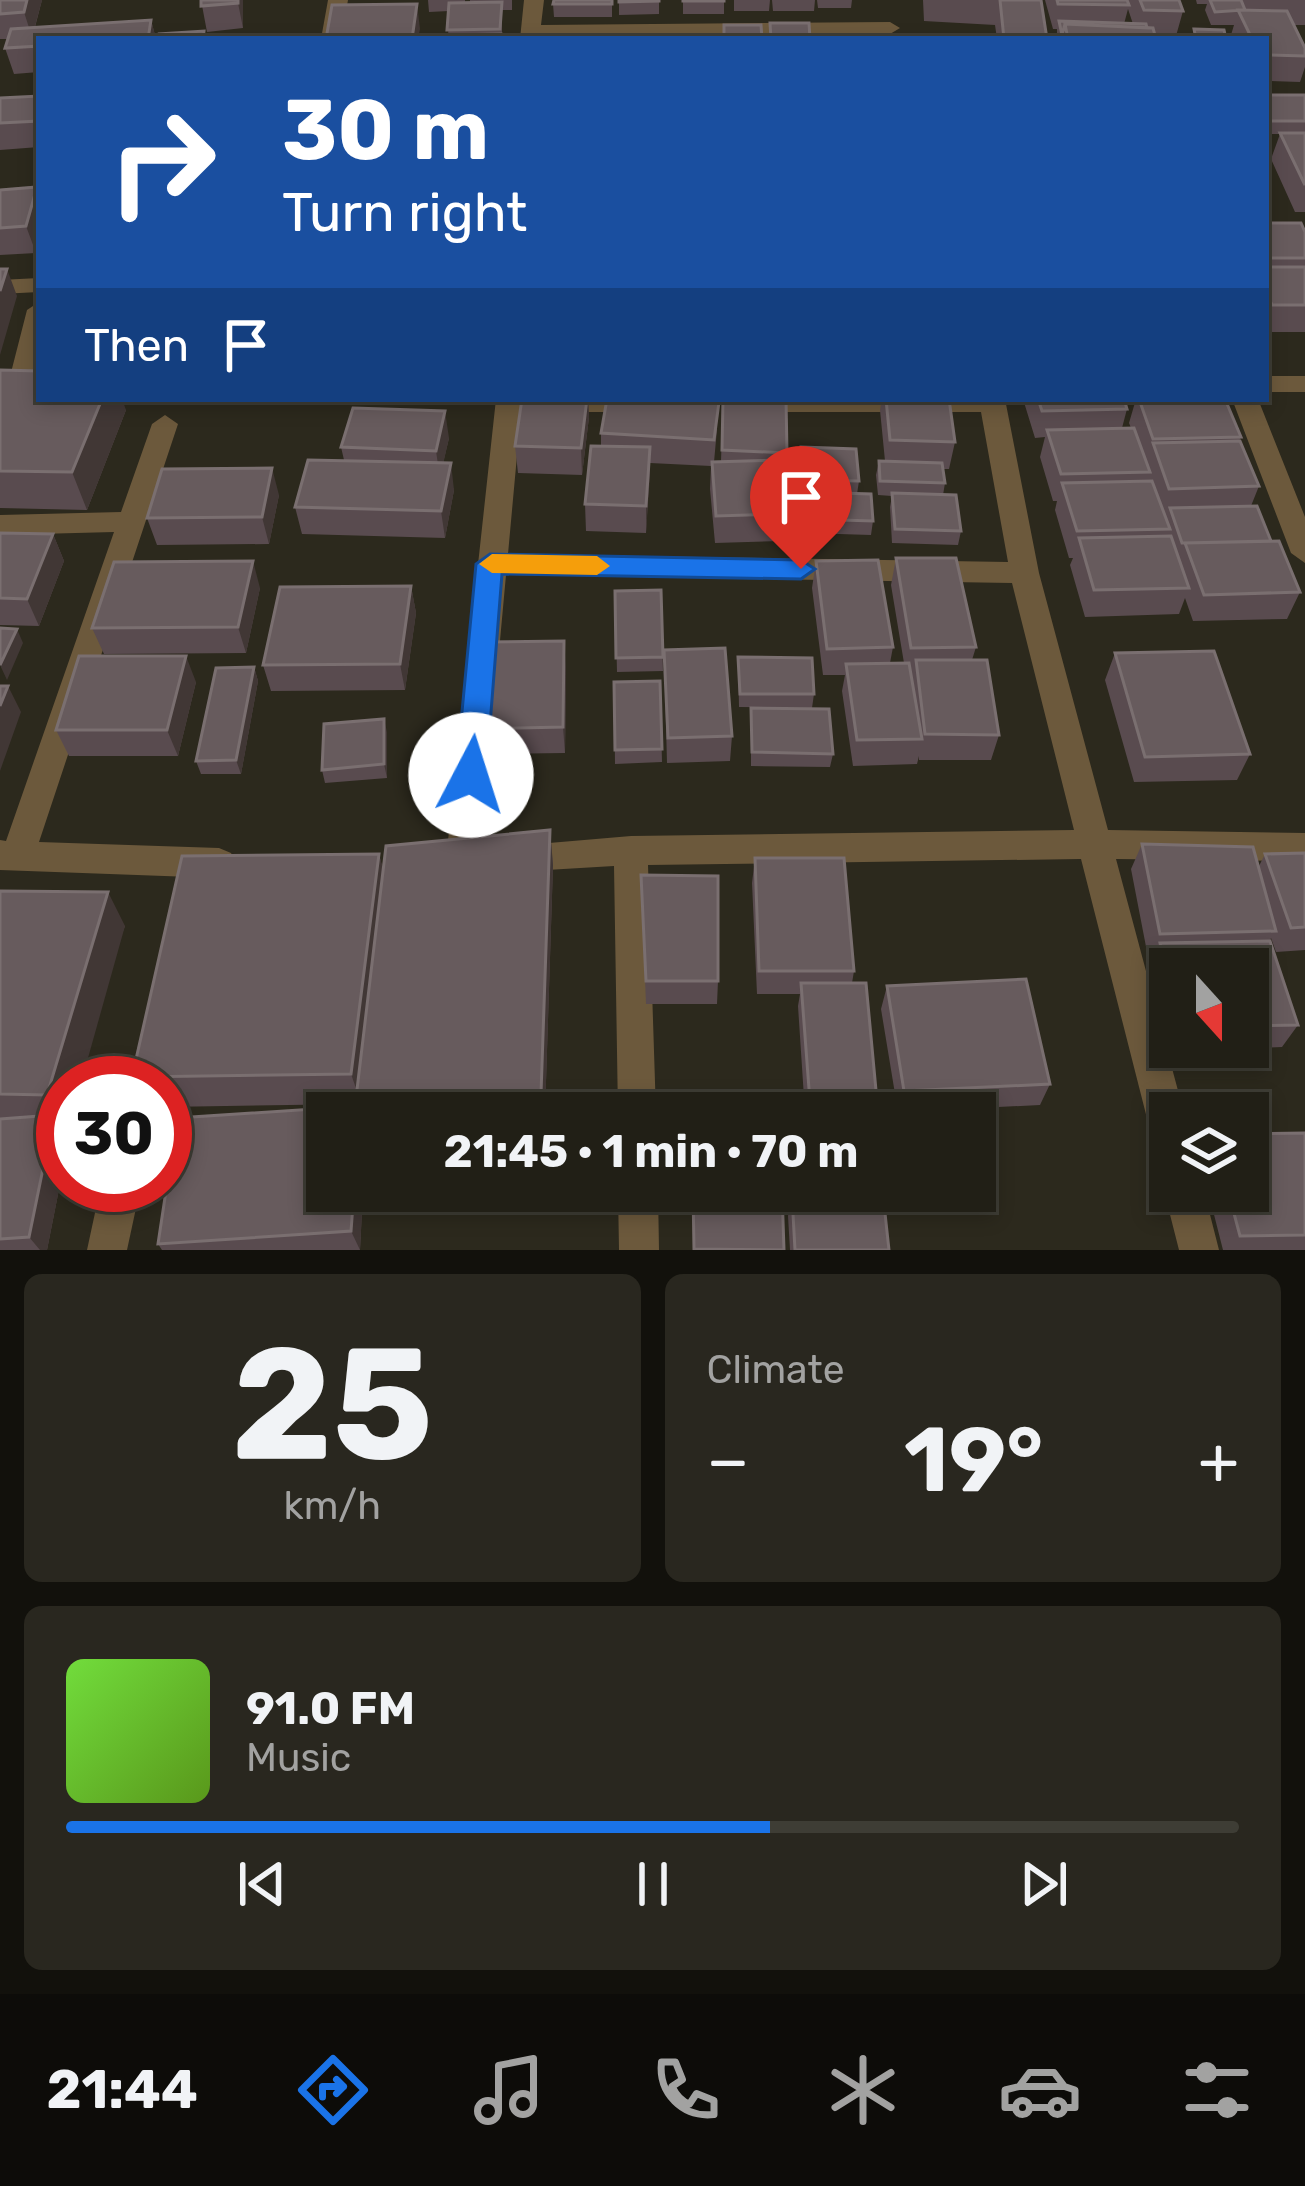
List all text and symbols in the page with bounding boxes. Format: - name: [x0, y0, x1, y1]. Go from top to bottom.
- text: 30 m: [282, 80, 489, 180]
- icon: right: [84, 84, 240, 240]
- text: Turn right: [282, 181, 527, 245]
- icon: arrive: [213, 312, 279, 378]
- text: Then: [84, 319, 189, 372]
- pin: [750, 446, 852, 569]
- icon: arrive: [768, 464, 834, 530]
- position arrow: [408, 712, 534, 838]
- north arrow: [1149, 948, 1269, 1068]
- map controls: [1149, 948, 1269, 1212]
- speed limit sign: 30: [36, 1056, 192, 1212]
- button: layers: [1149, 1092, 1269, 1212]
- text: 21:45 · 1 min · 70 m: [444, 1125, 858, 1178]
- text: 25: [231, 1312, 433, 1497]
- text: Climate: [707, 1347, 845, 1393]
- text: 19°: [904, 1407, 1043, 1514]
- text: −: [707, 1421, 749, 1500]
- text: +: [1198, 1421, 1239, 1500]
- text: km/h: [284, 1483, 381, 1529]
- text: 91.0 FM: [246, 1682, 415, 1735]
- text: Music: [246, 1735, 351, 1781]
- icon: previous: [229, 1851, 295, 1917]
- icon: pause: [620, 1851, 686, 1917]
- icon: next: [1011, 1851, 1077, 1917]
- icon: directions: [291, 2048, 375, 2132]
- icon: music: [467, 2048, 551, 2132]
- icon: phone: [644, 2048, 728, 2132]
- icon: climate: [821, 2048, 905, 2132]
- icon: car: [998, 2048, 1082, 2132]
- icon: filters: [1175, 2048, 1259, 2132]
- text: 21:44: [46, 2058, 198, 2122]

